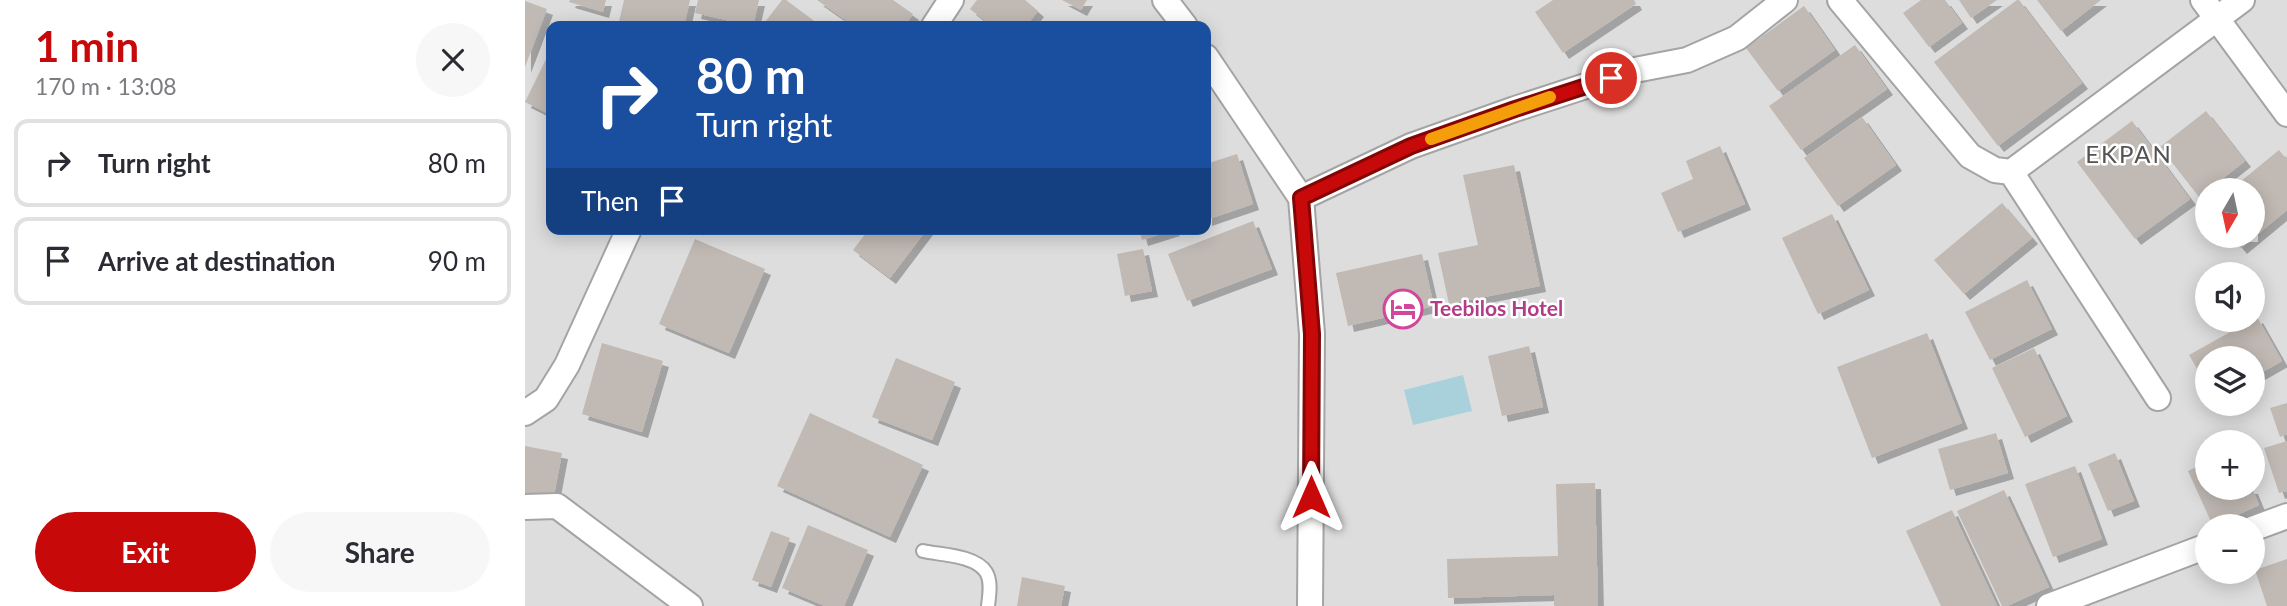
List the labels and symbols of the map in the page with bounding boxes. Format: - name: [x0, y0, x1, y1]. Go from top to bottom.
- pin: [1581, 48, 1641, 108]
- district label: EKPAN: [2085, 139, 2173, 168]
- north arrow: [2195, 178, 2265, 248]
- hotel icon: Teebilos Hotel: [1382, 288, 1424, 330]
- place label: Teebilos Hotel: [1430, 295, 1563, 320]
- position arrow: [1274, 460, 1348, 534]

